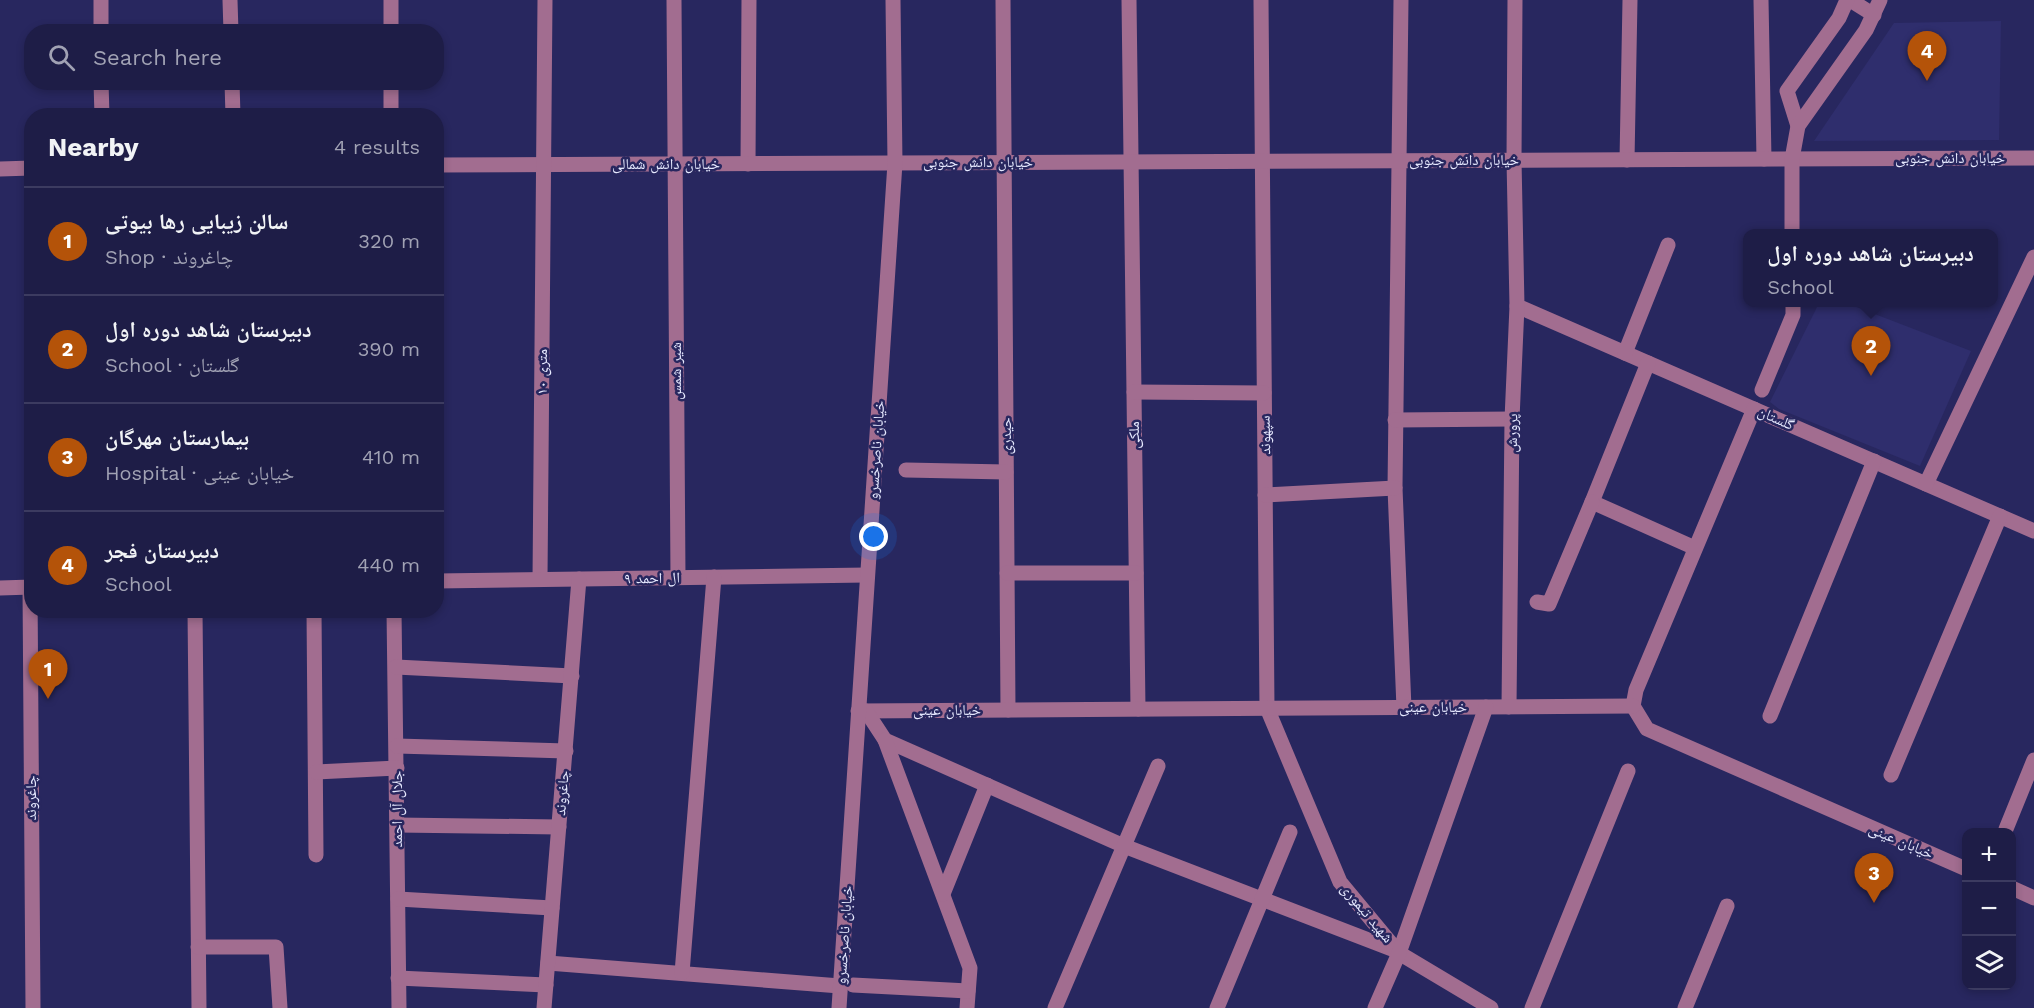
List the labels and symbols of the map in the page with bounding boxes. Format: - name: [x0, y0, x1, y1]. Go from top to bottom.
- pin: 4: [1908, 32, 1946, 81]
- street label: خیابان دانش جنوبی: [1895, 149, 2006, 168]
- street label: خیابان دانش جنوبی: [1409, 151, 1520, 170]
- street label: خیابان دانش جنوبی: [923, 153, 1034, 172]
- street label: خیابان دانش شمالی: [612, 155, 721, 174]
- pin: 2: [1852, 326, 1890, 376]
- street label: شیر شمس: [667, 342, 686, 400]
- street label: ۱۰ متری: [533, 349, 552, 395]
- street label: خیابان ناصرخسرو: [864, 400, 889, 500]
- street label: گلستان: [1755, 402, 1797, 435]
- street label: پرورش: [1503, 413, 1522, 453]
- street label: سپهوند: [1256, 415, 1274, 455]
- street label: حیدری: [997, 417, 1016, 455]
- street label: ملکی: [1125, 421, 1144, 449]
- your location: [859, 522, 888, 551]
- street label: ال احمد ۹: [624, 569, 680, 588]
- pin: 1: [28, 650, 68, 699]
- street label: خیابان عینی: [1399, 698, 1468, 717]
- street label: خیابان عینی: [913, 701, 982, 720]
- street label: چاغروند: [551, 769, 573, 816]
- street label: جلال آل احمد: [388, 770, 407, 847]
- street label: چاغروند: [22, 775, 40, 821]
- street label: خیابان عینی: [1866, 819, 1936, 864]
- pin: 3: [1854, 854, 1894, 903]
- street label: شهید تیموری: [1336, 880, 1397, 947]
- street label: خیابان ناصرخسرو: [832, 885, 857, 985]

